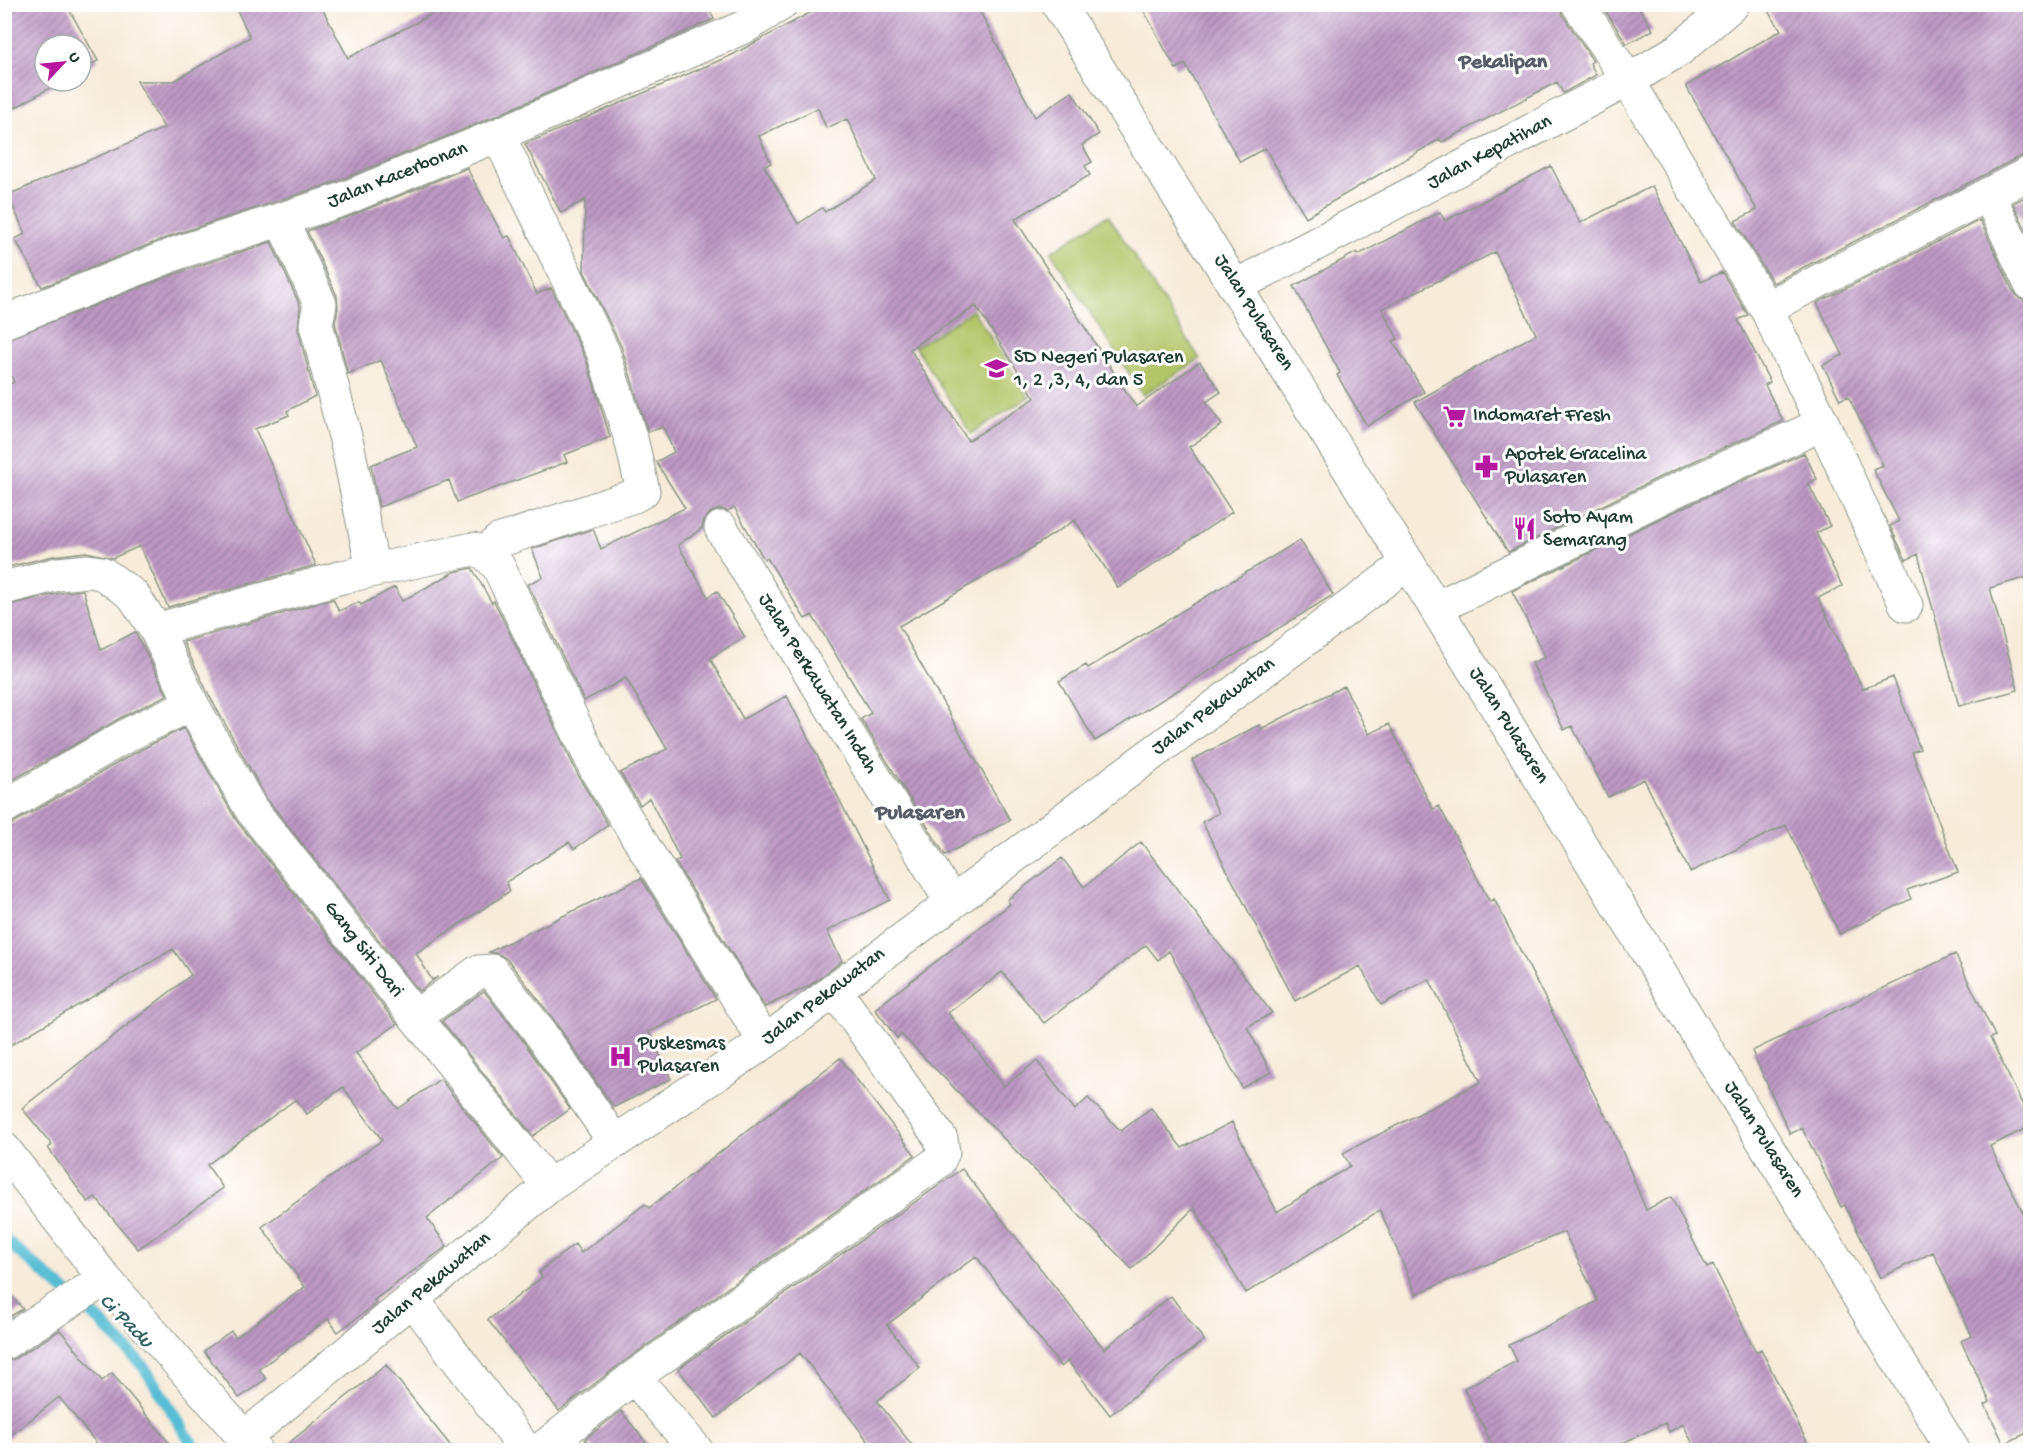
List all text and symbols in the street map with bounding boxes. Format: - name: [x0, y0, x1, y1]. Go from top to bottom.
- north arrow: [33, 33, 93, 93]
- text: U: [63, 50, 84, 67]
- district label: Pekalipan: [1458, 50, 1548, 76]
- street label: Jalan Kepatihan: [1424, 110, 1557, 195]
- street label: Jalan Kacerbonan: [325, 137, 472, 215]
- street label: Jalan Pulasaren: [1208, 251, 1298, 376]
- place label: SD Negeri Pulasaren 1, 2 ,3, 4, dan 5: [1013, 347, 1184, 393]
- school or university icon: SD Negeri Pulasaren 1, 2 ,3, 4, dan 5: [983, 356, 1009, 382]
- supermarket icon: Indomaret Fresh: [1442, 403, 1468, 429]
- place label: Indomaret Fresh: [1473, 405, 1611, 428]
- place label: Apotek Gracelina Pulasaren: [1504, 444, 1647, 490]
- pharmacy icon: Apotek Gracelina Pulasaren: [1474, 454, 1500, 480]
- place label: Soto Ayam Semarang: [1543, 507, 1633, 553]
- restaurant icon: Soto Ayam Semarang: [1512, 516, 1538, 542]
- street label: Jalan Perkawatan Indah: [752, 590, 882, 778]
- street label: Jalan Pekawatan: [1148, 653, 1280, 761]
- street label: Jalan Pulasaren: [1463, 664, 1553, 789]
- district label: Pulasaren: [874, 801, 965, 827]
- street label: Gang Siti Dari: [318, 897, 408, 1003]
- street label: Jalan Pekawatan: [758, 943, 890, 1051]
- place label: Puskesmas Pulasaren: [637, 1033, 726, 1079]
- hospital icon: Puskesmas Pulasaren: [607, 1043, 633, 1069]
- street label: Jalan Pulasaren: [1718, 1078, 1808, 1203]
- street label: Jalan Pekawatan: [368, 1227, 497, 1340]
- water label: Ci Padu: [93, 1290, 159, 1356]

